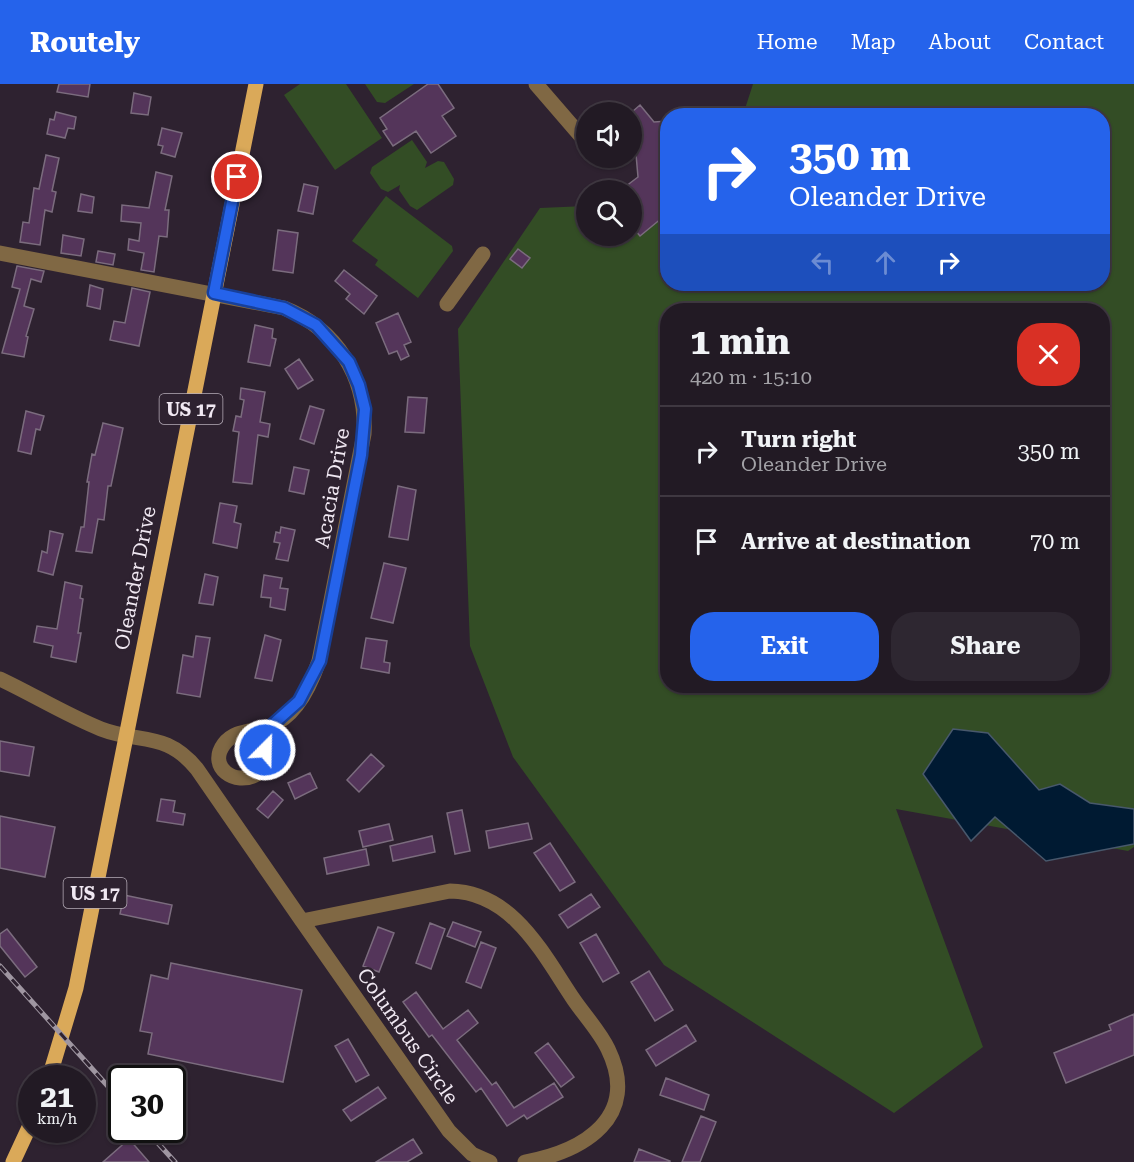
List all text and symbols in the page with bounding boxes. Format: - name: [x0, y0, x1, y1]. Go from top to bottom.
- text: Routely: [30, 26, 140, 59]
- text: Home: [757, 30, 818, 54]
- text: Map: [851, 30, 896, 54]
- text: About: [929, 30, 991, 54]
- text: Contact: [1024, 30, 1104, 54]
- map controls: [576, 102, 642, 246]
- button: sound: [576, 102, 642, 168]
- text: 350 m: [789, 131, 911, 180]
- icon: right: [690, 132, 768, 210]
- pin: [211, 151, 262, 202]
- icon: arrive: [220, 160, 253, 193]
- button: search: [576, 180, 642, 246]
- text: Oleander Drive: [789, 181, 986, 213]
- icon: left: [806, 246, 839, 279]
- icon: ahead: [869, 246, 902, 279]
- icon: right: [932, 246, 965, 279]
- text: 1 min: [690, 321, 790, 363]
- button: close: [1017, 323, 1080, 386]
- text: 420 m · 15:10: [690, 365, 812, 389]
- road number: US 17: [160, 394, 222, 424]
- street label: Acacia Drive: [310, 426, 354, 550]
- text: Turn right: [741, 427, 856, 452]
- icon: right: [690, 435, 723, 468]
- text: 350 m: [1017, 439, 1080, 464]
- text: Oleander Drive: [741, 452, 887, 476]
- street label: Oleander Drive: [109, 504, 161, 652]
- icon: arrive: [690, 525, 723, 558]
- text: Arrive at destination: [741, 529, 970, 554]
- text: 70 m: [1030, 529, 1080, 554]
- button: Exit: [690, 612, 879, 681]
- button: Share: [891, 612, 1080, 681]
- position arrow: [233, 718, 297, 782]
- road number: US 17: [64, 878, 127, 908]
- street label: Columbus Circle: [352, 963, 464, 1109]
- speed limit sign: 30: [108, 1065, 186, 1143]
- text: 21: [40, 1079, 74, 1114]
- text: km/h: [37, 1110, 77, 1128]

